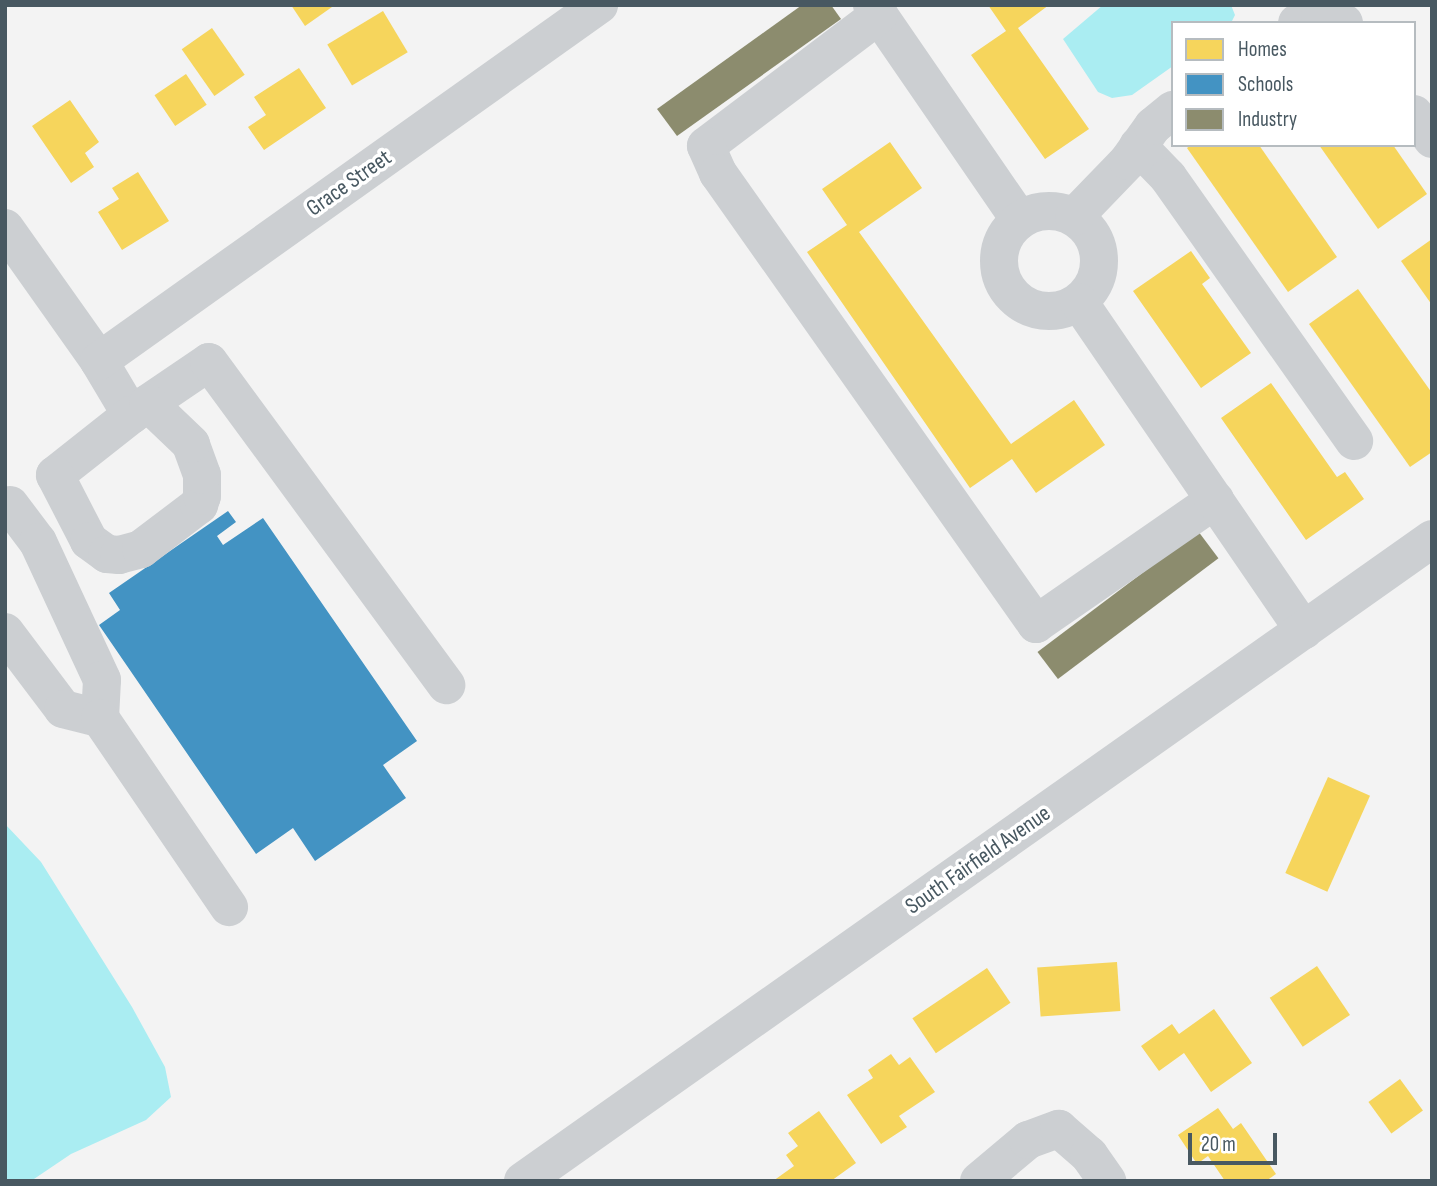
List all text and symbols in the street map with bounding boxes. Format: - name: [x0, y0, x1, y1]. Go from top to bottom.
- legend: [1171, 21, 1416, 147]
- text: Homes: [1238, 37, 1287, 62]
- text: Schools: [1238, 72, 1293, 97]
- text: Industry: [1238, 107, 1297, 132]
- street label: Grace Street: [301, 144, 397, 222]
- street label: South Fairfield Avenue: [900, 800, 1056, 920]
- scale bar: [1192, 1120, 1281, 1164]
- text: 20 m: [1201, 1132, 1236, 1157]

